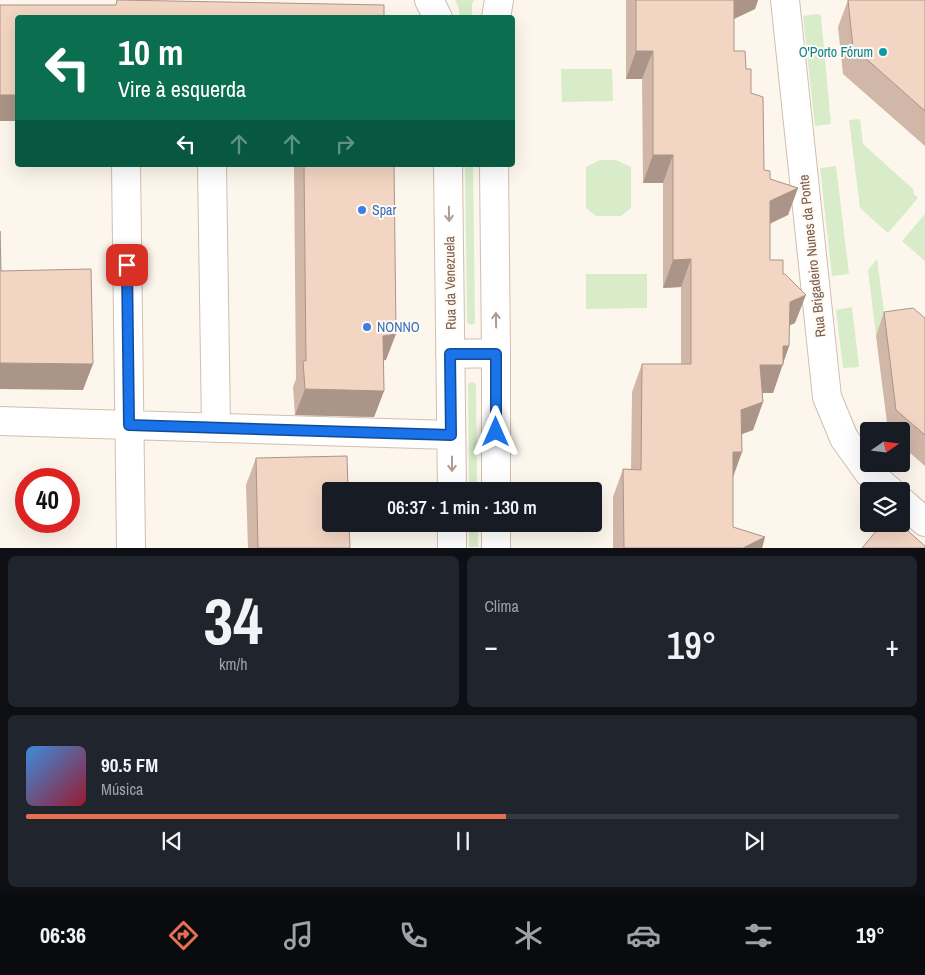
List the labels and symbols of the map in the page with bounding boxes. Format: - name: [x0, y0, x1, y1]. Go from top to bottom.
- place label: O'Porto Fórum: [799, 43, 873, 61]
- marker: O'Porto Fórum: [877, 46, 889, 58]
- street label: Rua Brigadeiro Nunes da Ponte: [795, 174, 829, 338]
- place label: Spar: [372, 201, 396, 219]
- marker: Spar: [356, 204, 368, 216]
- one-way arrow: [444, 205, 454, 221]
- street label: Rua da Venezuela: [440, 235, 460, 330]
- pin: [106, 244, 148, 286]
- one-way arrow: [491, 312, 501, 328]
- place label: NONNO: [377, 318, 420, 336]
- marker: NONNO: [361, 321, 373, 333]
- position arrow: [469, 405, 521, 457]
- north arrow: [860, 422, 910, 472]
- one-way arrow: [447, 455, 456, 471]
- speed limit sign: 40: [15, 468, 80, 533]

